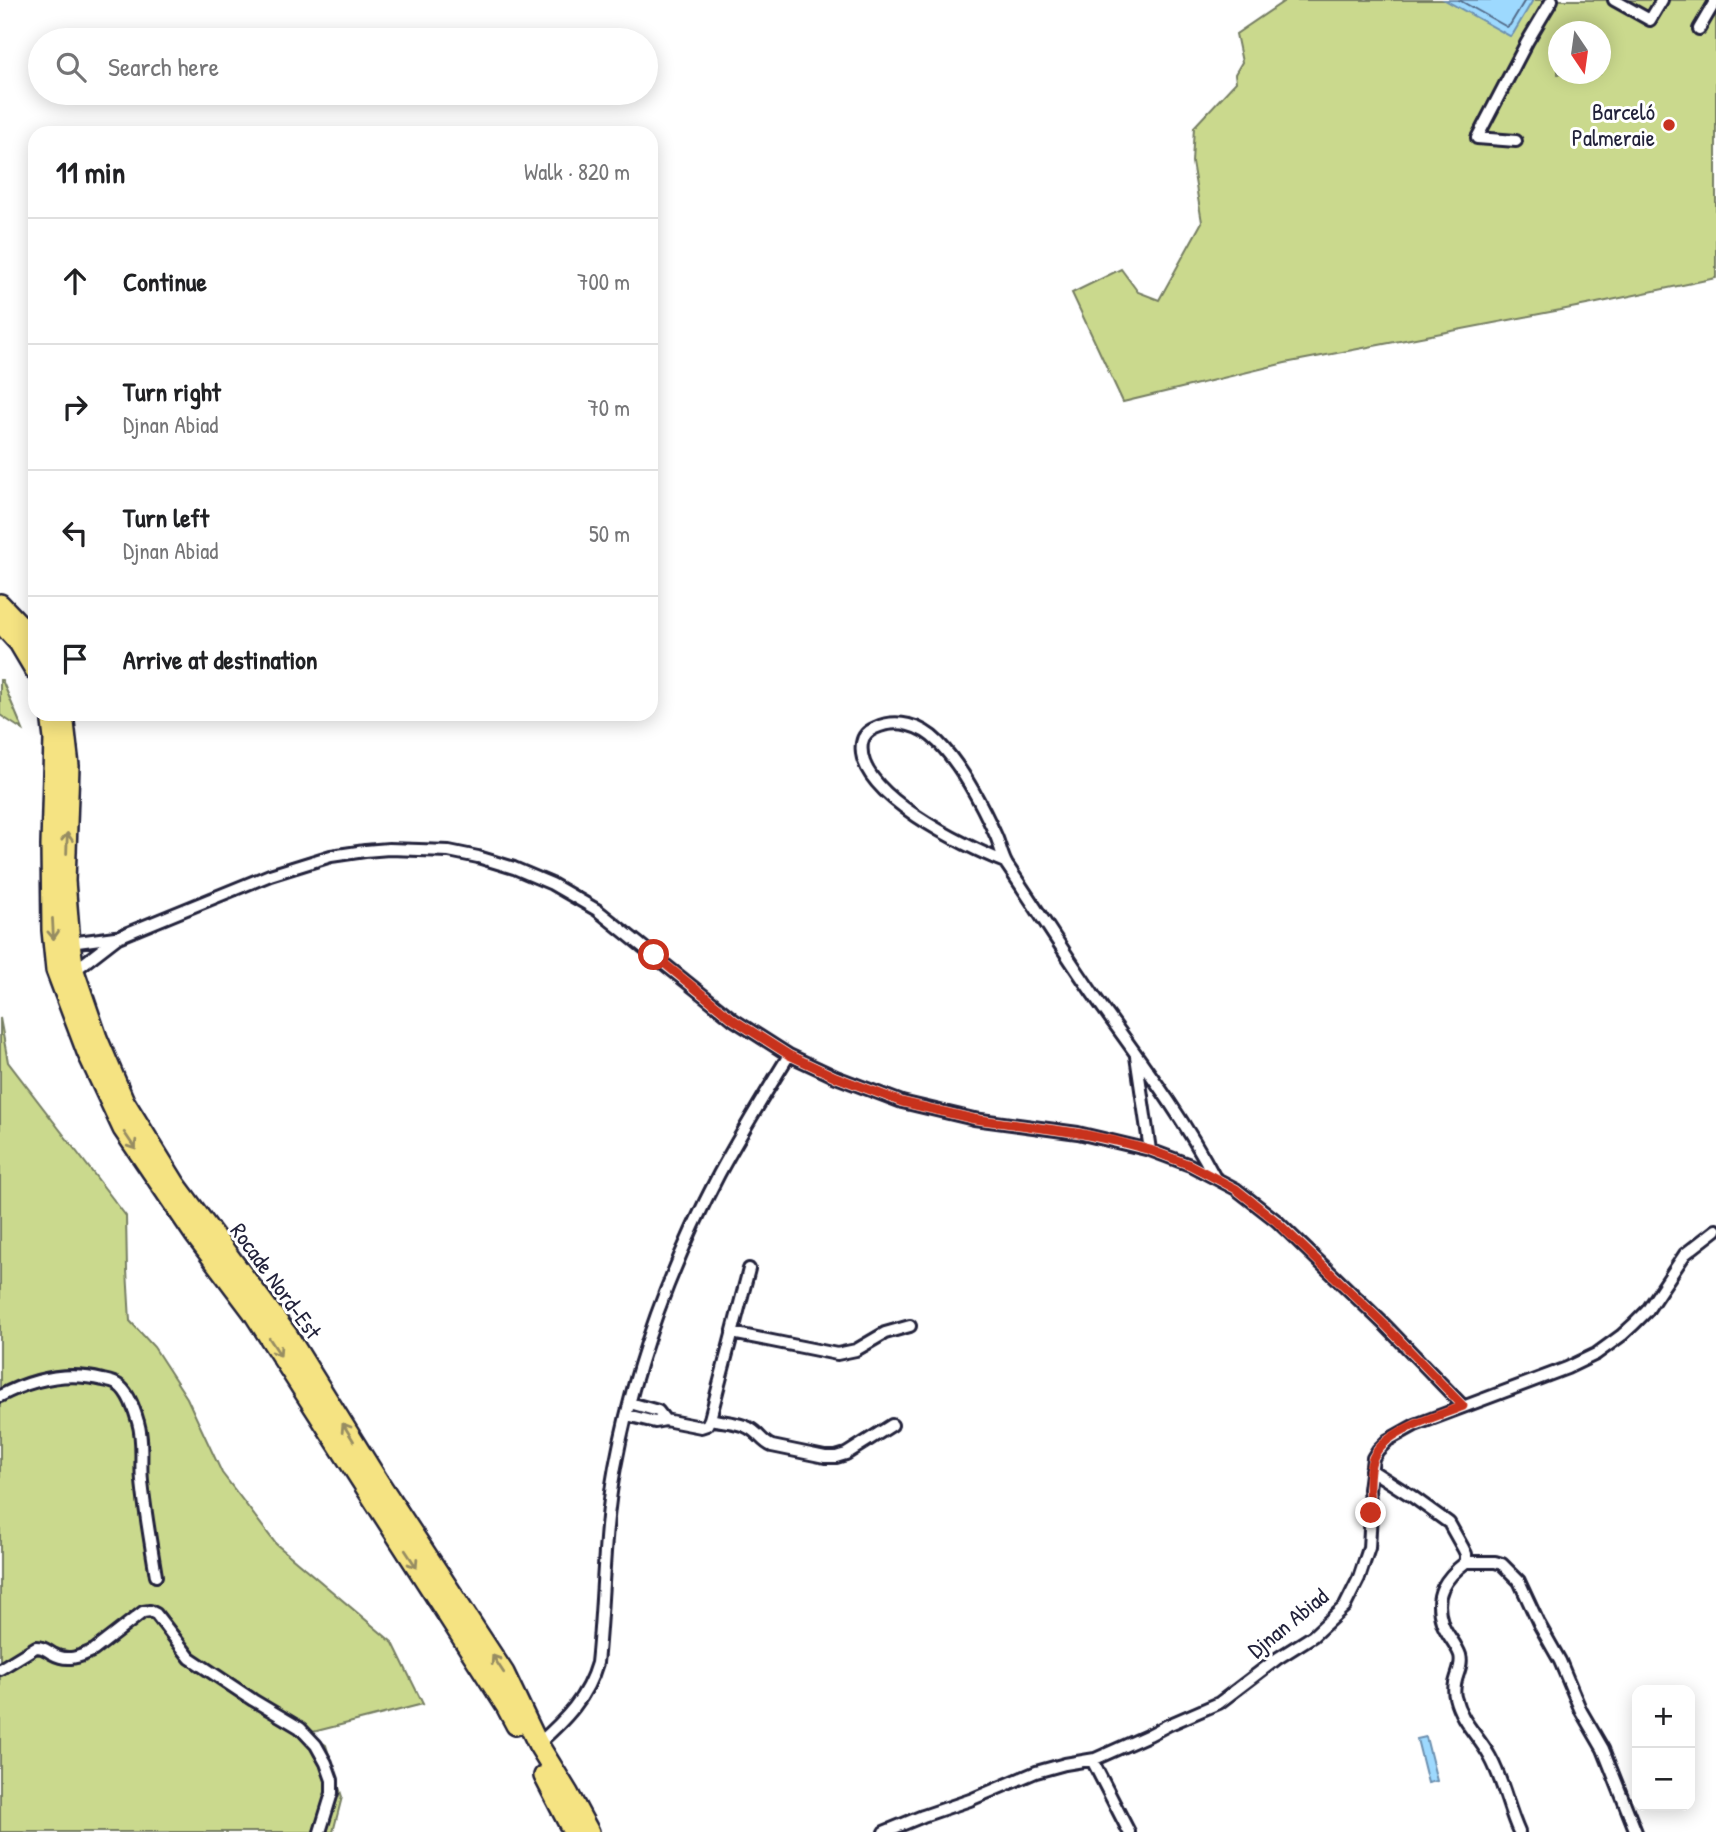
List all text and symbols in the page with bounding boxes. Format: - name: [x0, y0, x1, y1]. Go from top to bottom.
- north arrow: [1548, 21, 1611, 84]
- search box: [28, 28, 658, 105]
- icon: search: [52, 48, 90, 86]
- text: Search here: [108, 49, 219, 84]
- place label: Barceló Palmeraie: [1572, 96, 1655, 153]
- marker: Barceló Palmeraie: [1661, 117, 1677, 133]
- text: 11 min: [56, 152, 125, 192]
- text: Walk · 820 m: [524, 156, 630, 187]
- icon: ahead: [56, 262, 94, 300]
- text: Continue: [123, 264, 207, 299]
- text: 700 m: [577, 266, 630, 297]
- text: Turn right: [123, 374, 221, 409]
- icon: right: [56, 388, 94, 426]
- text: 70 m: [587, 392, 630, 423]
- text: Djnan Abiad: [123, 409, 218, 440]
- text: Turn left: [123, 500, 209, 535]
- icon: left: [56, 514, 94, 552]
- text: 50 m: [589, 518, 630, 549]
- text: Djnan Abiad: [123, 535, 218, 566]
- icon: arrive: [56, 640, 94, 678]
- text: Arrive at destination: [123, 642, 318, 677]
- one-way arrow: [60, 831, 73, 854]
- one-way arrow: [46, 917, 59, 940]
- route start: [638, 939, 669, 970]
- one-way arrow: [124, 1130, 138, 1150]
- street label: Rocade Nord-Est: [224, 1216, 330, 1346]
- one-way arrow: [269, 1336, 283, 1356]
- one-way arrow: [341, 1423, 355, 1443]
- route end: [1355, 1497, 1386, 1528]
- one-way arrow: [405, 1548, 419, 1568]
- street label: Djnan Abiad: [1241, 1581, 1334, 1665]
- one-way arrow: [491, 1655, 506, 1674]
- map controls: [1632, 1685, 1695, 1811]
- button: +: [1632, 1685, 1695, 1748]
- button: −: [1632, 1748, 1695, 1811]

